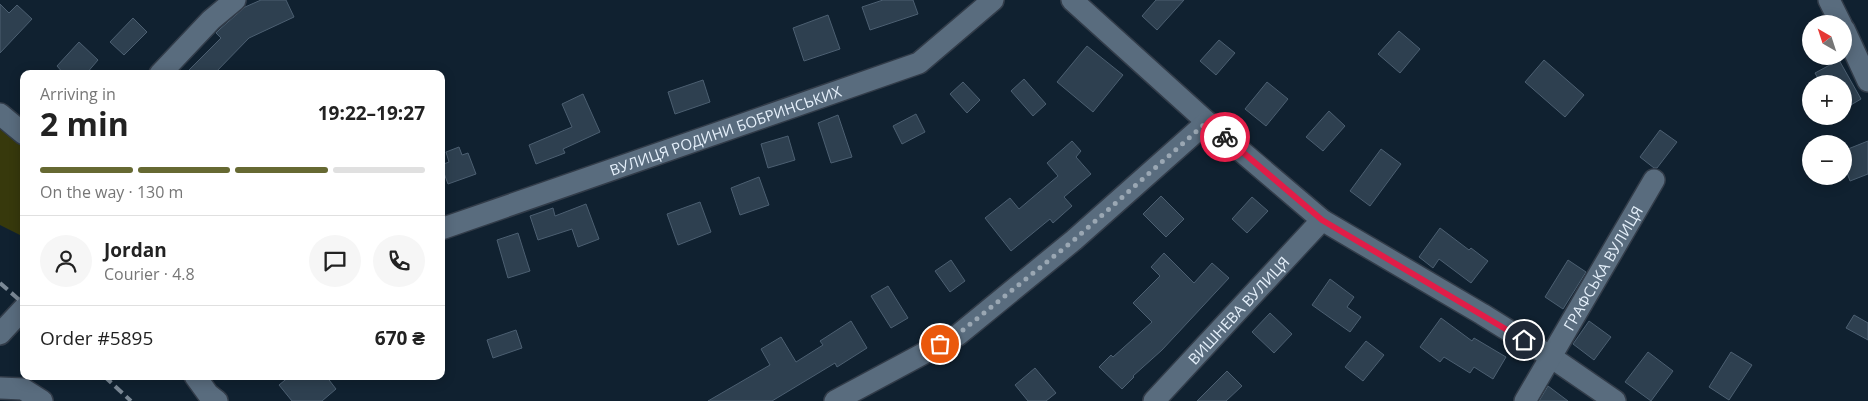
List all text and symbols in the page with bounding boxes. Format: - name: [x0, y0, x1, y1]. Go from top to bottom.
- north arrow: [1802, 15, 1852, 65]
- map controls: [1802, 15, 1852, 185]
- button: +: [1802, 75, 1852, 125]
- street label: ВУЛИЦЯ РОДИНИ БОБРИНСЬКИХ: [607, 81, 844, 180]
- text: Arriving in: [40, 83, 116, 105]
- text: 19:22–19:27: [318, 100, 425, 126]
- text: 2 min: [40, 102, 129, 145]
- courier: [1200, 112, 1250, 162]
- icon: bike: [1211, 123, 1239, 151]
- button: −: [1802, 135, 1852, 185]
- text: On the way · 130 m: [40, 181, 183, 203]
- street label: ГРАФСЬКА ВУЛИЦЯ: [1558, 202, 1647, 334]
- button: person: [40, 235, 92, 287]
- button: chat: [309, 235, 361, 287]
- button: phone: [373, 235, 425, 287]
- text: Jordan: [104, 237, 167, 263]
- street label: ВИШНЕВА ВУЛИЦЯ: [1183, 252, 1294, 368]
- text: Courier · 4.8: [104, 263, 195, 285]
- pin: [1503, 319, 1545, 361]
- pin: [919, 323, 961, 365]
- text: Order #5895: [40, 325, 153, 351]
- text: 670 ₴: [375, 325, 425, 351]
- icon: home: [1510, 326, 1538, 354]
- icon: bag: [926, 330, 954, 358]

